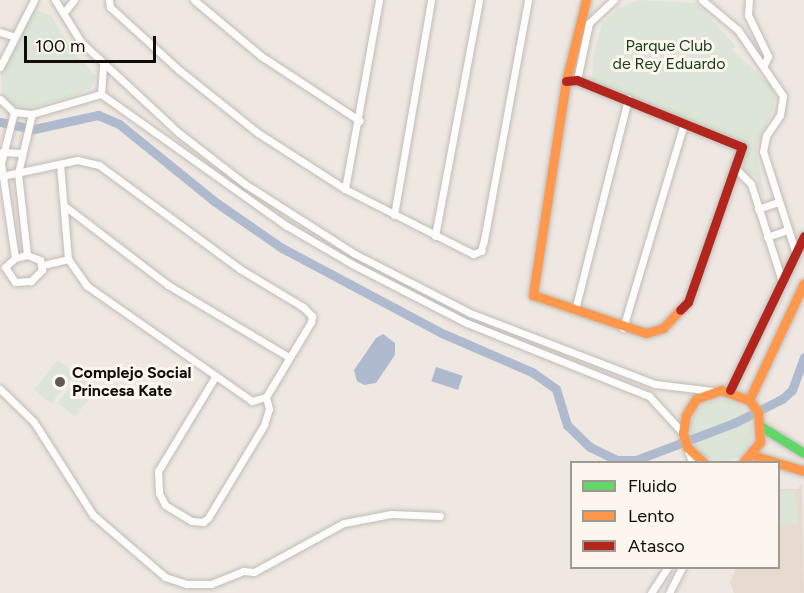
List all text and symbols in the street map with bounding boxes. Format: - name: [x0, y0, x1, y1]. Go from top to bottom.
- scale bar: [27, 24, 159, 62]
- text: 100 m: [35, 35, 85, 57]
- park label: Parque Club de Rey Eduardo: [613, 36, 725, 74]
- place label: Complejo Social Princesa Kate: [72, 363, 191, 401]
- marker: Complejo Social Princesa Kate: [53, 375, 67, 389]
- legend: [570, 461, 780, 569]
- text: Fluido: [628, 475, 677, 497]
- text: Lento: [628, 505, 674, 527]
- text: Atasco: [628, 535, 685, 557]

